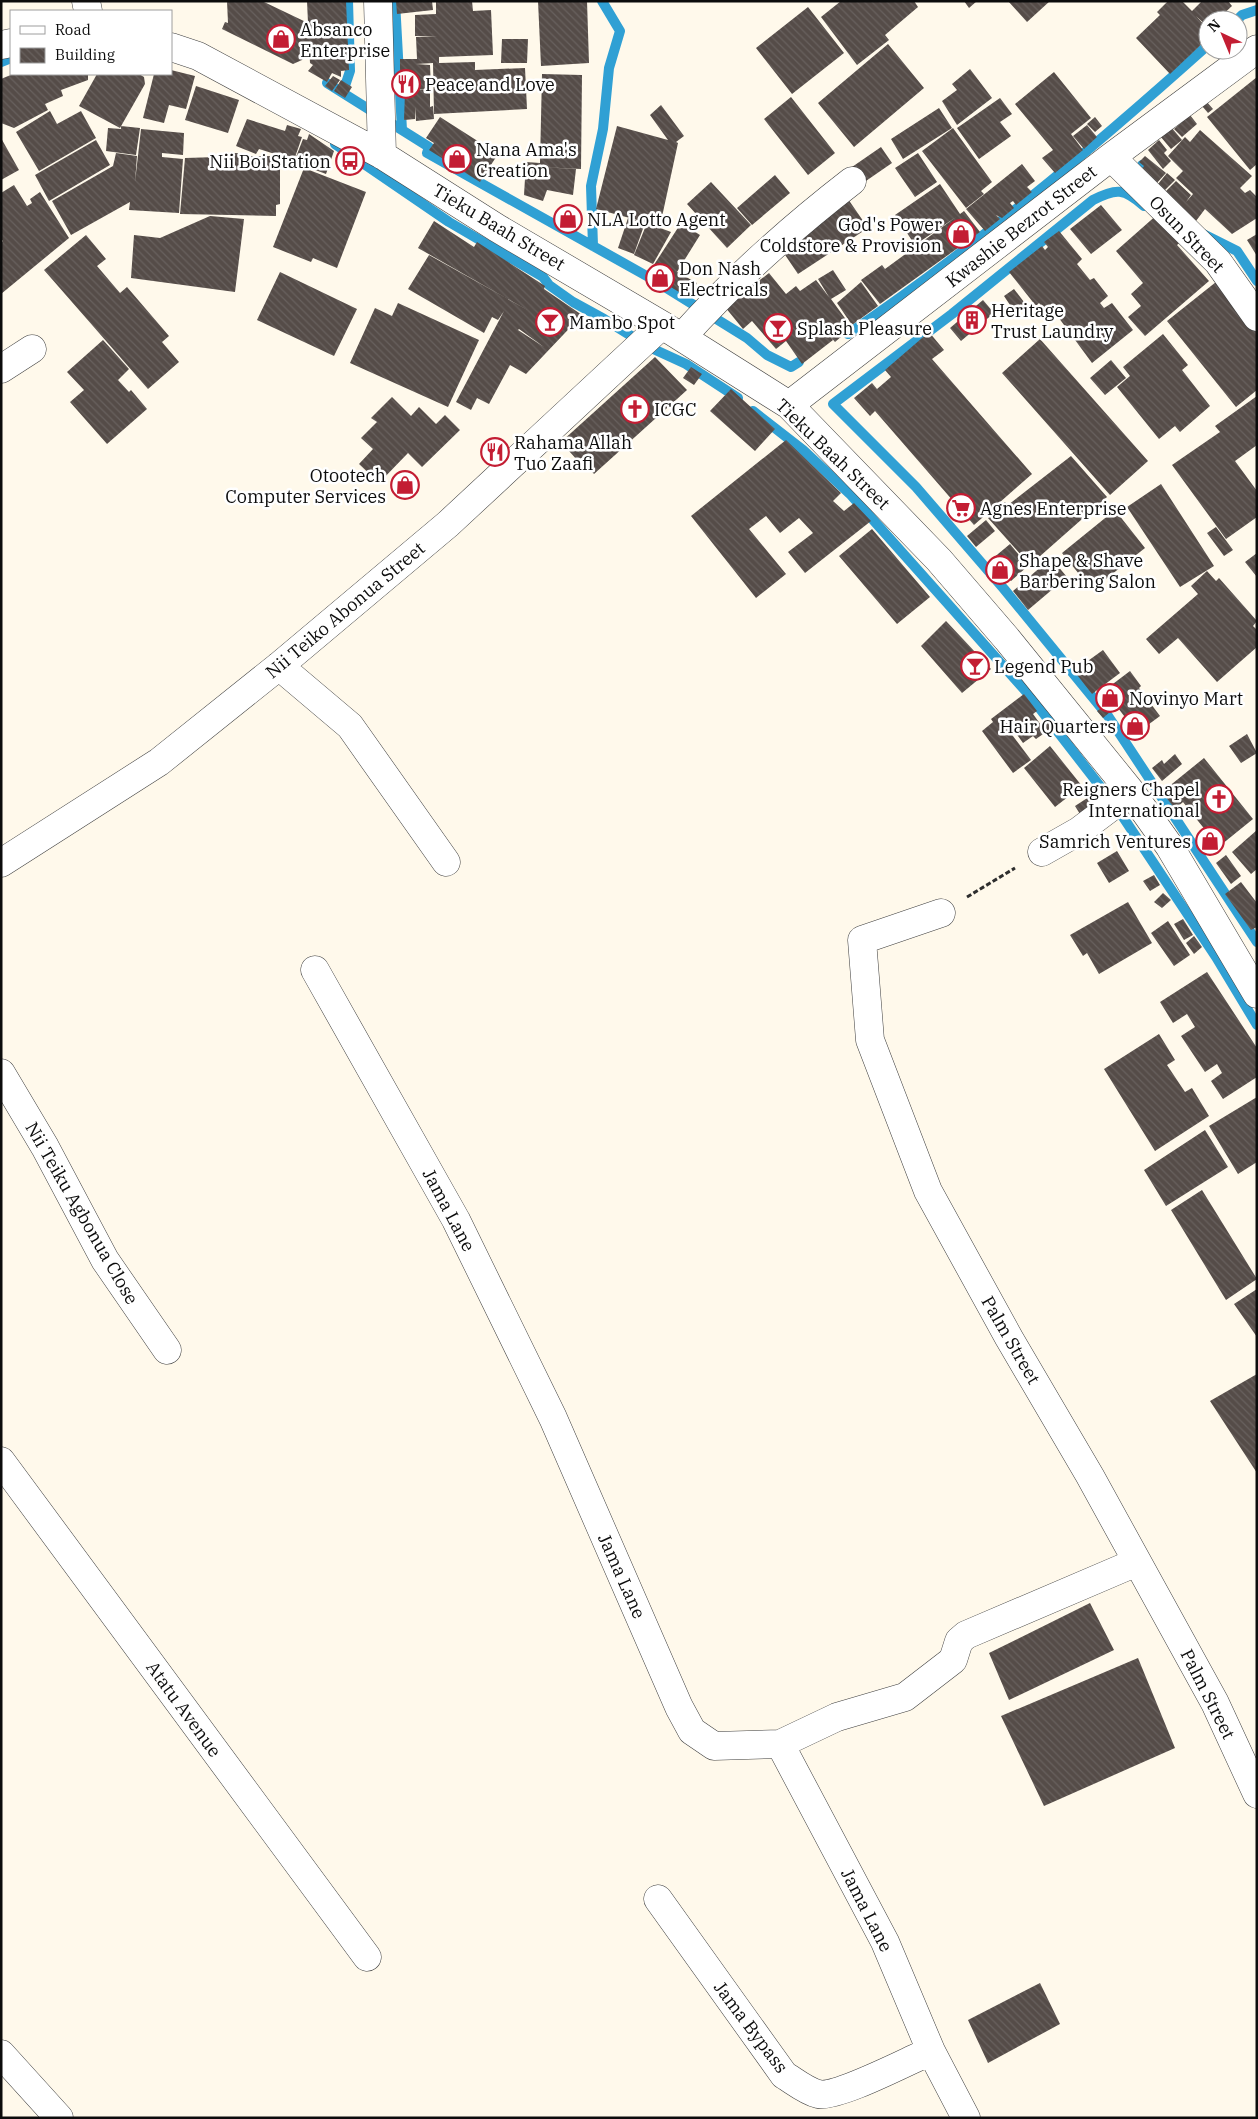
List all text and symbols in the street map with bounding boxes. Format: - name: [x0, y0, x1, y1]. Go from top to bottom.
- legend: [10, 10, 172, 75]
- north arrow: [1198, 10, 1248, 60]
- text: N: [1204, 15, 1224, 36]
- place label: Absanco Enterprise: [300, 18, 390, 62]
- text: Road: [55, 20, 91, 39]
- shop icon: Absanco Enterprise: [266, 24, 296, 54]
- text: Building: [55, 45, 115, 64]
- restaurant icon: Peace and Love: [391, 69, 421, 99]
- place label: Peace and Love: [425, 73, 555, 96]
- place label: Nana Ama's Creation: [476, 138, 577, 182]
- shop icon: Nana Ama's Creation: [442, 144, 472, 174]
- bus stop icon: Nii Boi Station: [335, 146, 365, 176]
- place label: Nii Boi Station: [209, 150, 331, 173]
- street label: Kwashie Bezrot Street: [941, 160, 1101, 292]
- street label: Tieku Baah Street: [429, 178, 569, 276]
- street label: Osun Street: [1144, 190, 1230, 278]
- shop icon: NLA Lotto Agent: [553, 204, 583, 234]
- place label: NLA Lotto Agent: [587, 208, 726, 231]
- place label: God's Power Coldstore & Provision: [760, 213, 942, 257]
- shop icon: God's Power Coldstore & Provision: [946, 219, 976, 249]
- place label: Don Nash Electricals: [679, 257, 768, 301]
- shop icon: Don Nash Electricals: [645, 263, 675, 293]
- place label: Heritage Trust Laundry: [991, 299, 1114, 343]
- building icon: Heritage Trust Laundry: [957, 305, 987, 335]
- bar icon: Mambo Spot: [535, 307, 565, 337]
- place label: Mambo Spot: [569, 311, 675, 334]
- bar icon: Splash Pleasure: [763, 313, 793, 343]
- place label: Splash Pleasure: [797, 317, 932, 340]
- street label: Tieku Baah Street: [771, 393, 895, 515]
- church icon: ICGC: [620, 394, 650, 424]
- place label: ICGC: [654, 398, 697, 421]
- place label: Rahama Allah Tuo Zaafi: [514, 431, 632, 475]
- restaurant icon: Rahama Allah Tuo Zaafi: [480, 437, 510, 467]
- place label: Otootech Computer Services: [225, 464, 386, 508]
- shop icon: Otootech Computer Services: [390, 470, 420, 500]
- supermarket icon: Agnes Enterprise: [946, 493, 976, 523]
- place label: Agnes Enterprise: [980, 497, 1126, 520]
- street label: Nii Teiko Abonua Street: [261, 537, 429, 683]
- place label: Shape & Shave Barbering Salon: [1019, 549, 1156, 593]
- shop icon: Shape & Shave Barbering Salon: [985, 555, 1015, 585]
- bar icon: Legend Pub: [960, 651, 990, 681]
- place label: Legend Pub: [994, 655, 1093, 678]
- shop icon: Novinyo Mart: [1095, 683, 1125, 713]
- place label: Novinyo Mart: [1129, 687, 1243, 710]
- shop icon: Hair Quarters: [1120, 711, 1150, 741]
- place label: Hair Quarters: [999, 715, 1116, 738]
- place label: Reigners Chapel International: [1062, 778, 1200, 822]
- church icon: Reigners Chapel International: [1204, 784, 1234, 814]
- shop icon: Samrich Ventures: [1195, 826, 1225, 856]
- place label: Samrich Ventures: [1039, 830, 1191, 853]
- street label: Nii Teiku Agbonua Close: [20, 1118, 144, 1308]
- street label: Jama Lane: [418, 1165, 480, 1255]
- street label: Palm Street: [977, 1292, 1045, 1388]
- street label: Jama Lane: [593, 1530, 651, 1622]
- street label: Palm Street: [1175, 1645, 1241, 1743]
- street label: Atatu Avenue: [141, 1657, 227, 1761]
- street label: Jama Lane: [836, 1864, 898, 1956]
- street label: Jama Bypass: [709, 1976, 793, 2078]

